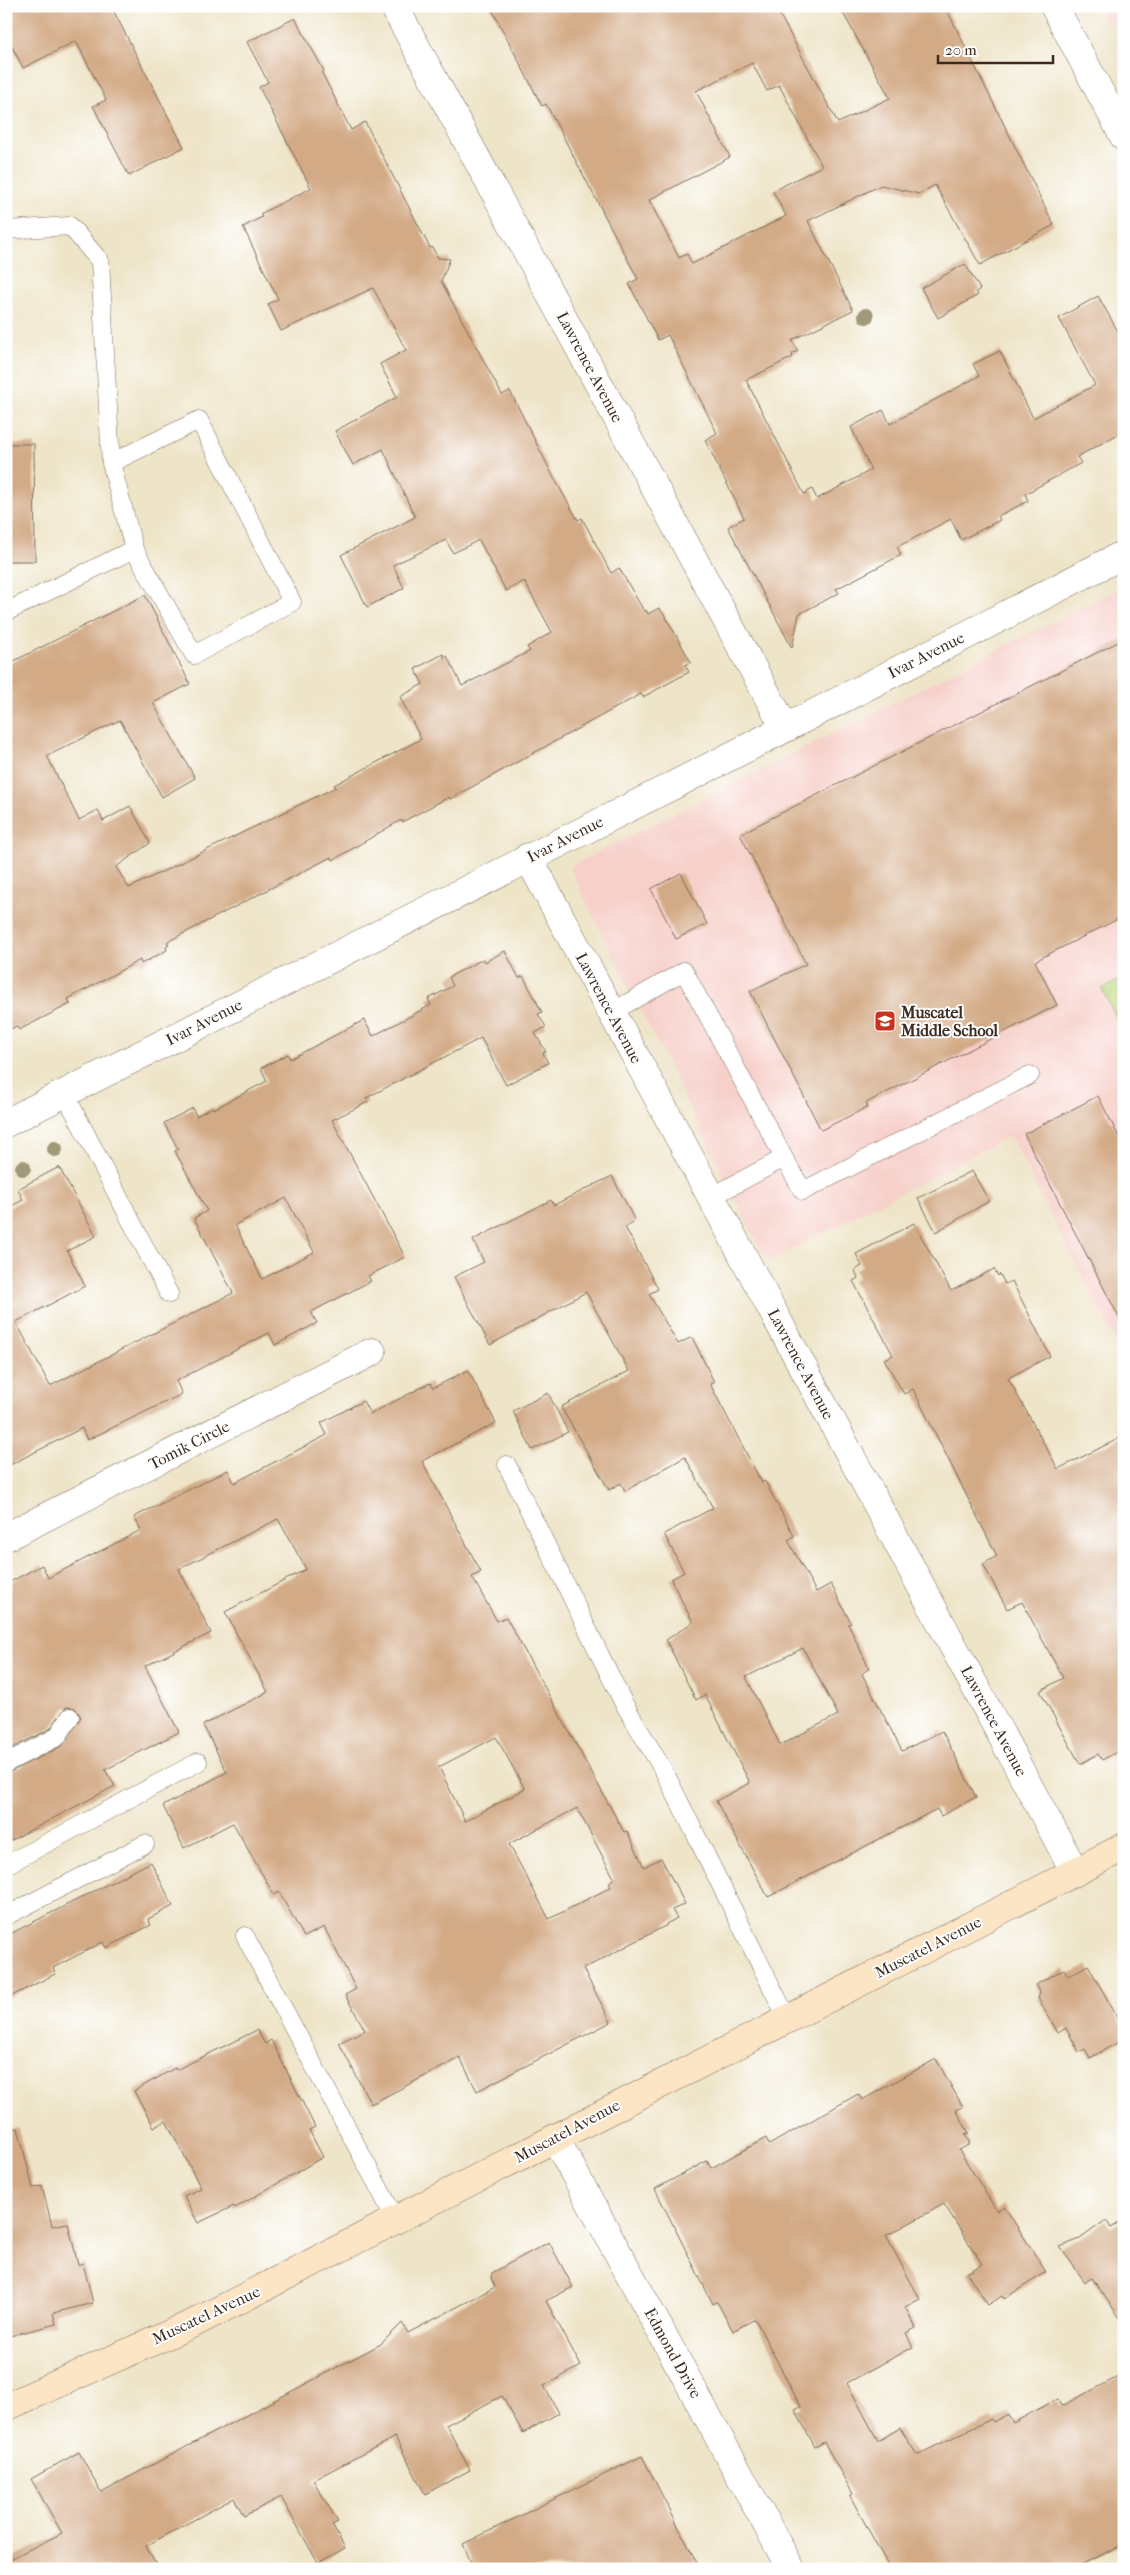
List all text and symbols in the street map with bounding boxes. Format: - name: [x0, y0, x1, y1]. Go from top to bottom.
- scale bar: [938, 32, 1052, 64]
- text: 20 m: [945, 41, 977, 59]
- street label: Lawrence Avenue: [553, 308, 627, 426]
- street label: Ivar Avenue: [885, 628, 967, 682]
- street label: Ivar Avenue: [524, 812, 606, 866]
- street label: Lawrence Avenue: [572, 949, 646, 1067]
- street label: Ivar Avenue: [163, 995, 245, 1049]
- place label: Muscatel Middle School: [900, 1003, 999, 1040]
- school or university icon: Muscatel Middle School: [873, 1009, 897, 1033]
- street label: Lawrence Avenue: [764, 1305, 838, 1423]
- street label: Tomik Circle: [145, 1416, 233, 1474]
- street label: Lawrence Avenue: [957, 1662, 1031, 1780]
- street label: Muscatel Avenue: [872, 1912, 984, 1982]
- street label: Muscatel Avenue: [511, 2095, 623, 2167]
- street label: Muscatel Avenue: [149, 2282, 263, 2348]
- street label: Edmond Drive: [640, 2305, 706, 2401]

